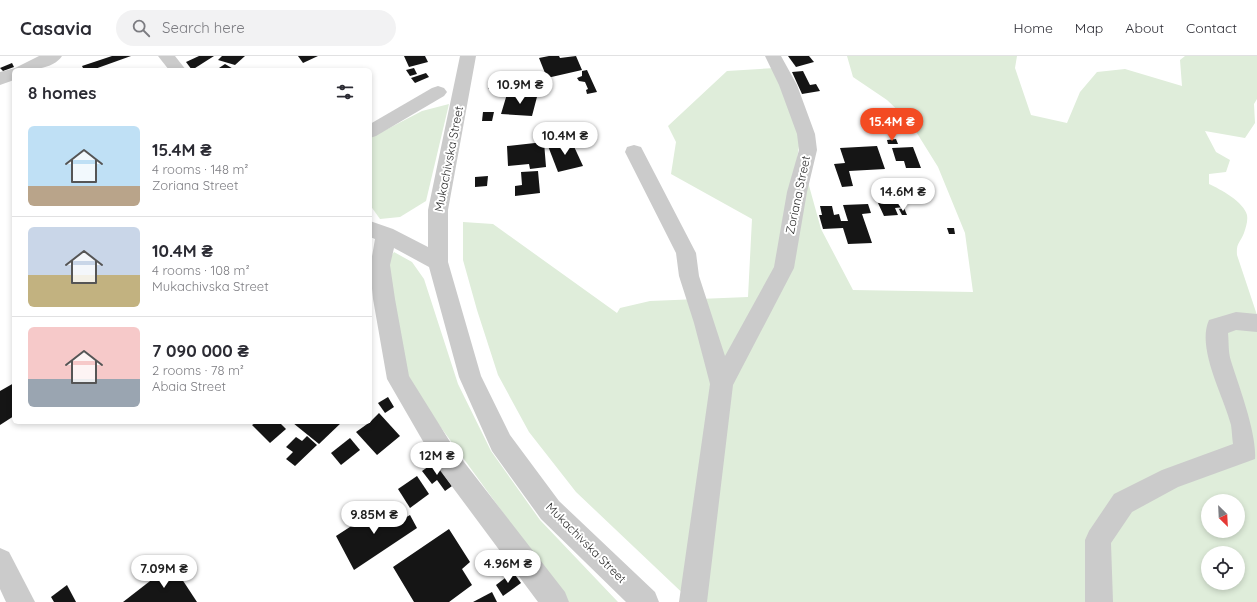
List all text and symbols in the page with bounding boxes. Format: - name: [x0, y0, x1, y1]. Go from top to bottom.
- search box: [116, 10, 396, 46]
- text: Casavia: [20, 16, 92, 40]
- icon: search: [130, 17, 152, 39]
- text: Search here: [162, 18, 245, 37]
- text: Home: [1014, 19, 1053, 37]
- text: Map: [1075, 19, 1103, 37]
- text: About: [1125, 19, 1164, 37]
- text: Contact: [1186, 19, 1237, 37]
- pin: 10.9M ₴: [483, 71, 557, 105]
- text: 10.9M ₴: [497, 76, 543, 92]
- icon: filters: [334, 81, 356, 103]
- text: 8 homes: [28, 82, 97, 103]
- street label: Mukachivska Street: [431, 105, 466, 213]
- pin: 15.4M ₴: [855, 108, 929, 142]
- text: 15.4M ₴: [869, 113, 915, 129]
- pin: 10.4M ₴: [528, 122, 602, 156]
- text: 10.4M ₴: [542, 127, 588, 143]
- text: 15.4M ₴: [152, 139, 211, 160]
- icon: home: [60, 142, 108, 190]
- street label: Zoriana Street: [782, 154, 813, 235]
- text: 4 rooms · 148 m²: [152, 161, 248, 177]
- text: Zoriana Street: [152, 177, 238, 193]
- pin: 14.6M ₴: [866, 178, 940, 212]
- text: 14.6M ₴: [880, 183, 926, 199]
- text: 10.4M ₴: [152, 240, 213, 261]
- icon: home: [60, 243, 108, 291]
- text: 4 rooms · 108 m²: [152, 262, 250, 278]
- text: Mukachivska Street: [152, 278, 269, 294]
- text: 7 090 000 ₴: [152, 340, 249, 361]
- icon: home: [60, 343, 108, 391]
- text: 2 rooms · 78 m²: [152, 362, 244, 378]
- text: Abaia Street: [152, 378, 226, 394]
- pin: 12M ₴: [409, 442, 465, 476]
- text: 12M ₴: [419, 447, 455, 463]
- north arrow: [1201, 494, 1245, 538]
- map controls: [1201, 494, 1245, 590]
- street label: Mukachivska Street: [543, 499, 630, 586]
- pin: 9.85M ₴: [337, 501, 411, 535]
- text: 9.85M ₴: [350, 506, 398, 522]
- button: locate: [1201, 546, 1245, 590]
- pin: 4.96M ₴: [471, 550, 545, 584]
- pin: 7.09M ₴: [127, 555, 201, 589]
- text: 4.96M ₴: [484, 555, 532, 571]
- text: 7.09M ₴: [140, 560, 188, 576]

